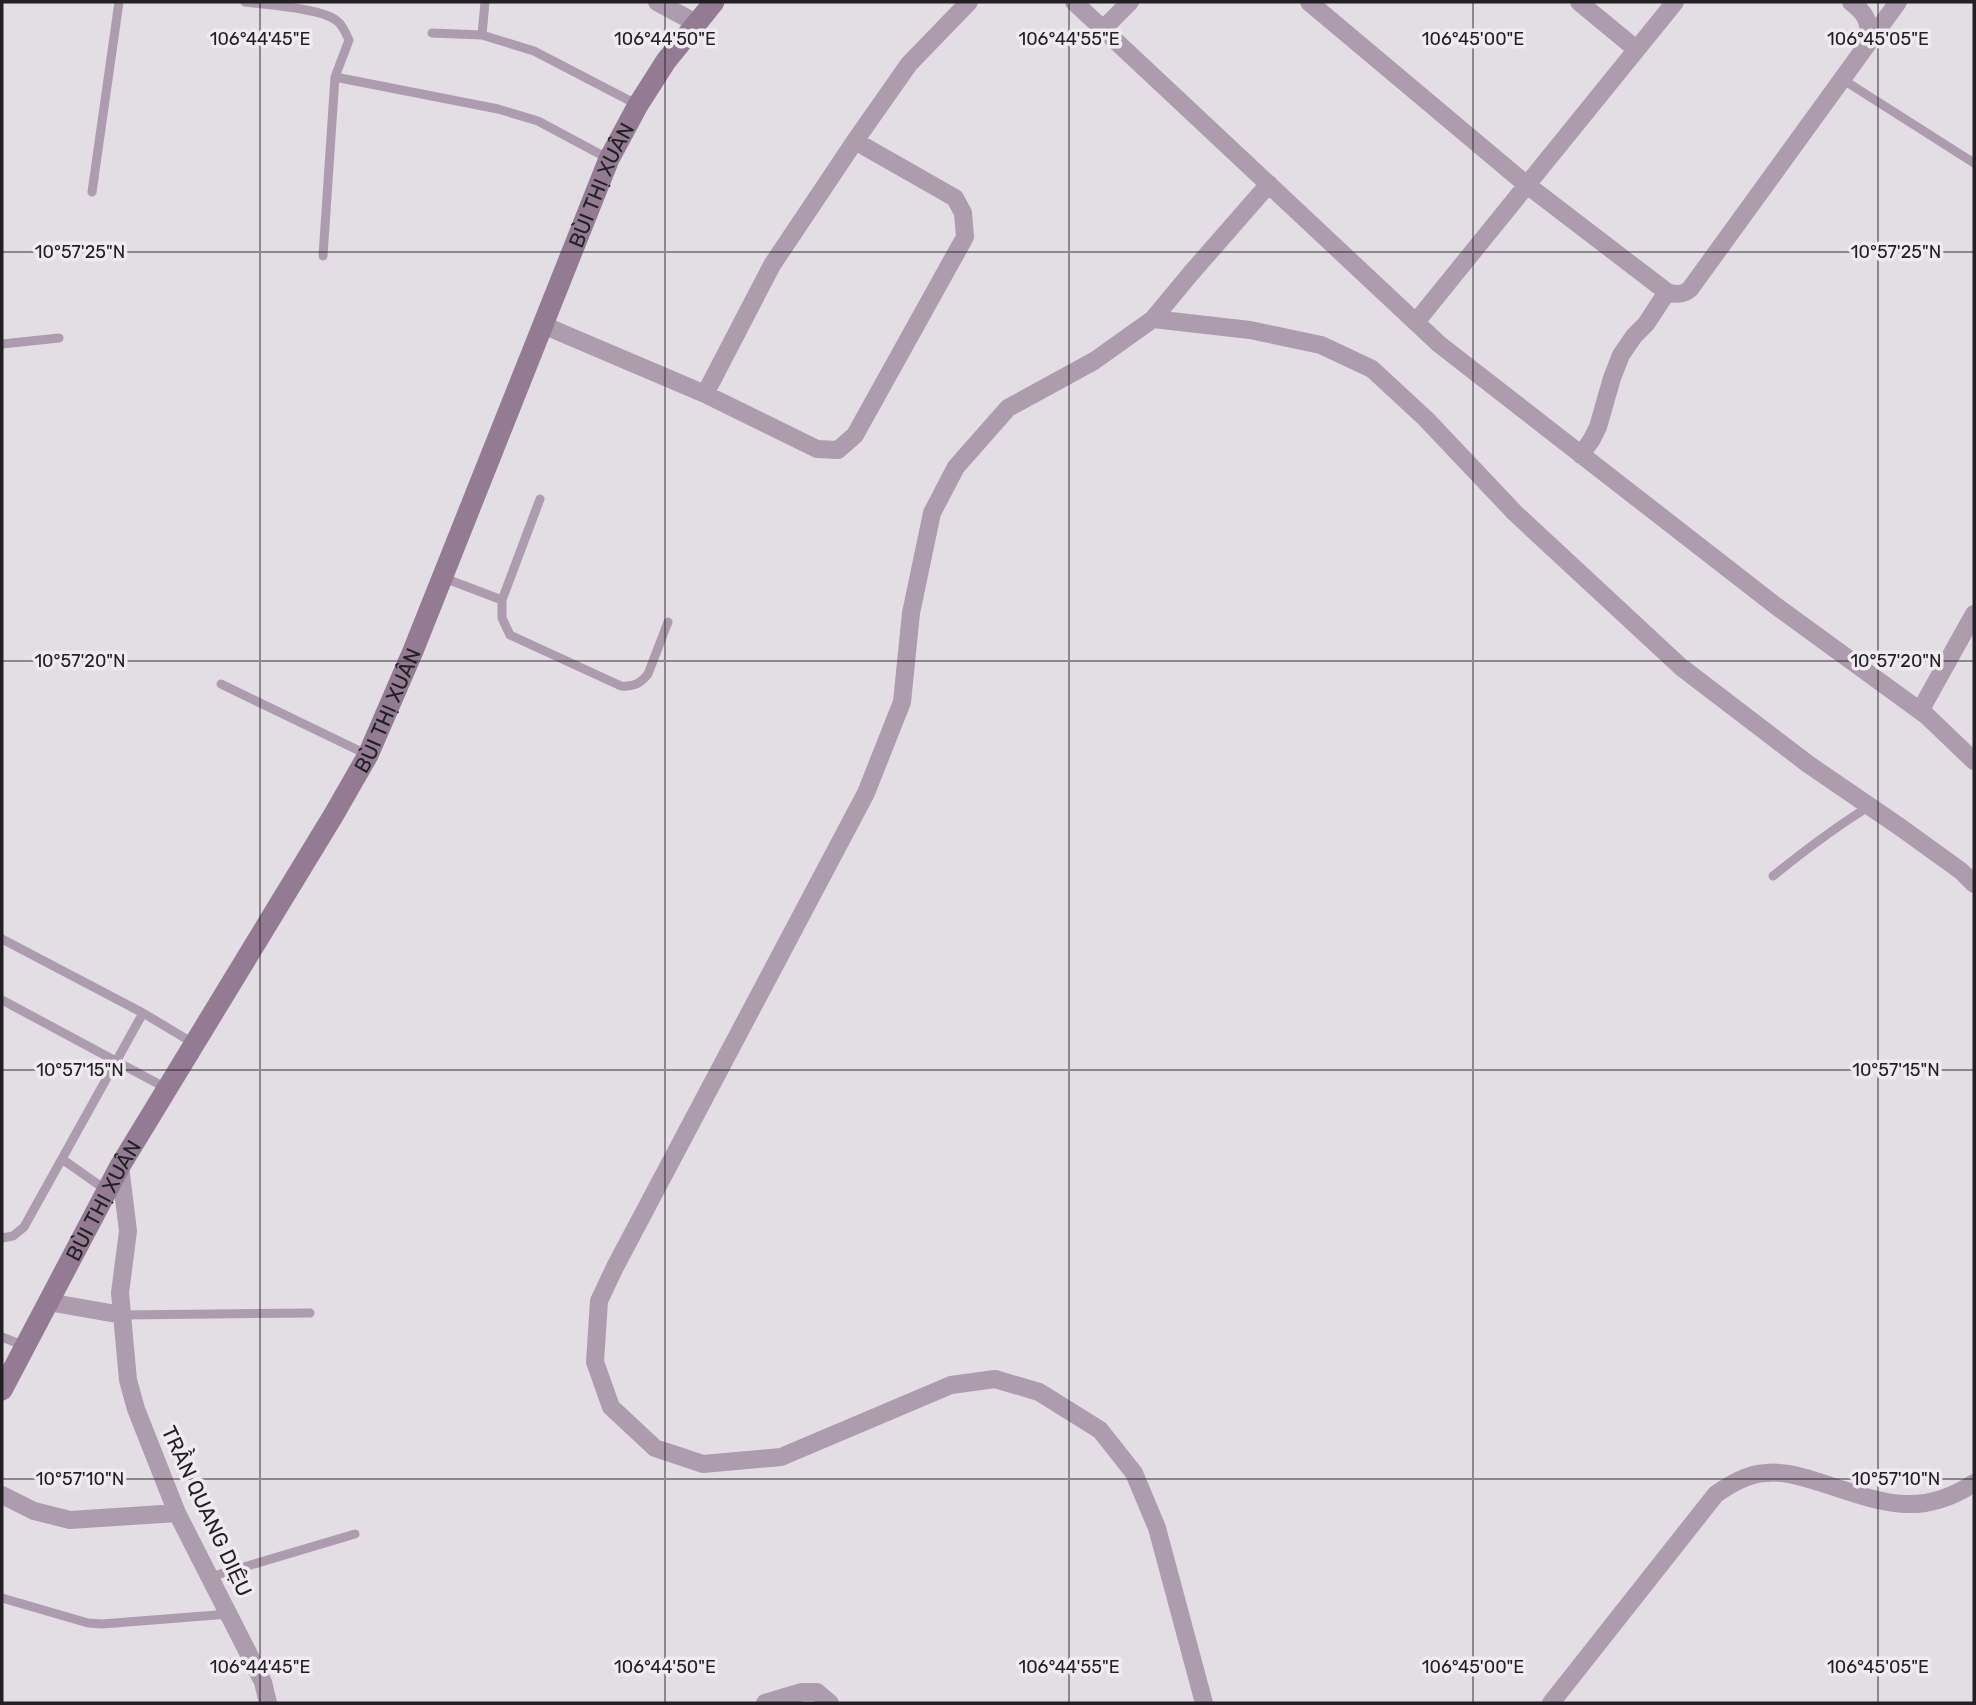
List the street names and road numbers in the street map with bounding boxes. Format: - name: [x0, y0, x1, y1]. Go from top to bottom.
- street label: BÙI THỊ XUÂN: [563, 118, 639, 251]
- street label: BÙI THỊ XUÂN: [348, 644, 425, 777]
- street label: BÙI THỊ XUÂN: [60, 1135, 146, 1265]
- street label: TRẦN QUANG DIỆU: [156, 1420, 260, 1600]

